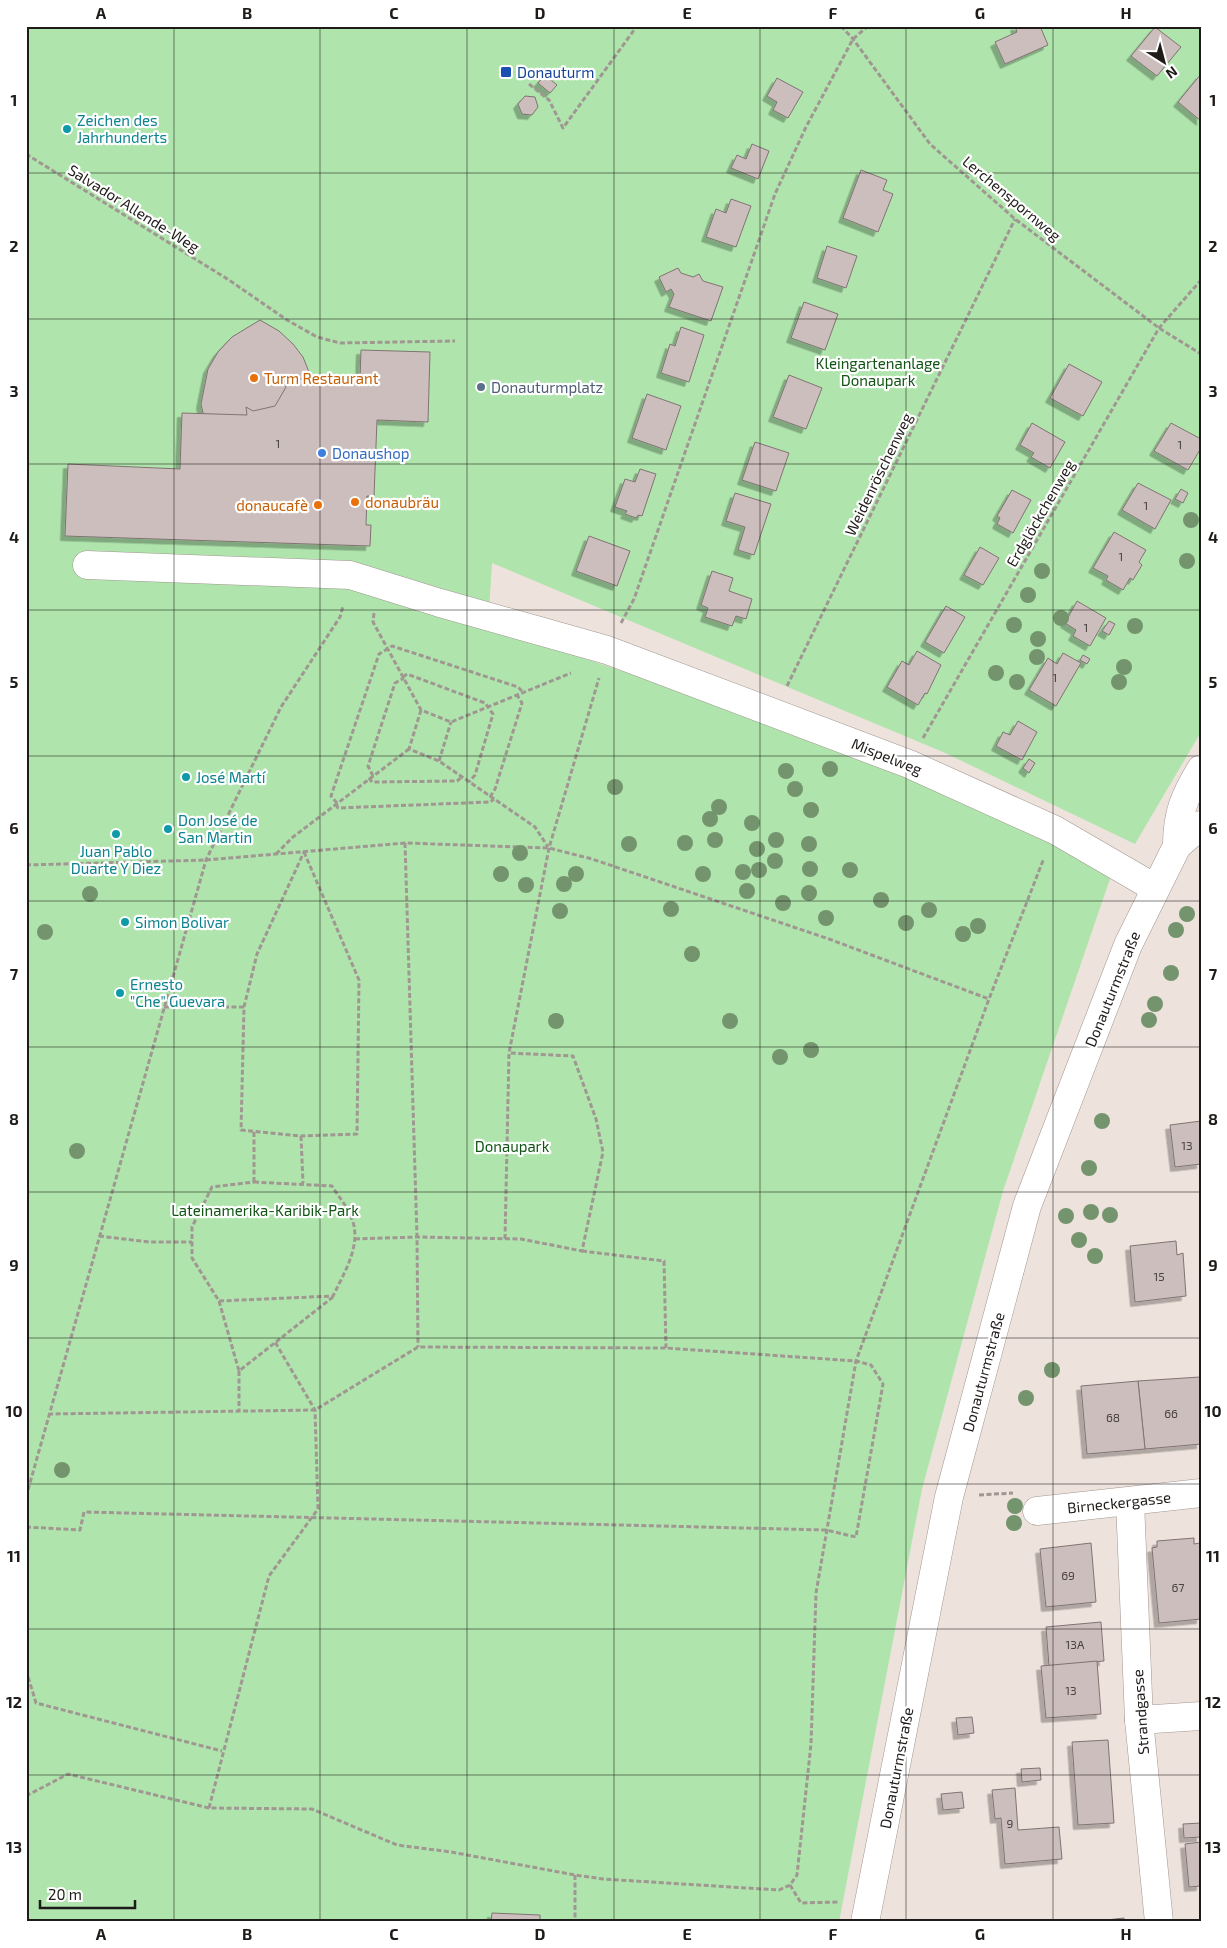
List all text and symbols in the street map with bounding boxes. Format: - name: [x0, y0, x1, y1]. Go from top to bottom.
- text: A: [96, 3, 107, 22]
- text: B: [242, 3, 252, 22]
- text: C: [389, 3, 399, 22]
- text: D: [535, 3, 546, 22]
- text: E: [682, 3, 692, 22]
- text: F: [829, 3, 838, 22]
- text: G: [975, 3, 985, 22]
- text: H: [1120, 3, 1132, 22]
- north arrow: [1140, 38, 1190, 88]
- place label: Donauturm: [517, 63, 594, 81]
- text: N: [1163, 63, 1181, 83]
- marker: Donauturm: [499, 65, 513, 79]
- text: 1: [11, 90, 17, 109]
- text: 1: [1210, 90, 1216, 109]
- place label: Zeichen des Jahrhunderts: [77, 111, 167, 146]
- marker: Zeichen des Jahrhunderts: [61, 123, 73, 135]
- street label: Lerchenspornweg: [959, 152, 1065, 245]
- street label: Salvador Allende-Weg: [65, 160, 203, 256]
- text: 2: [9, 236, 19, 255]
- text: 2: [1208, 236, 1218, 255]
- park label: Kleingartenanlage Donaupark: [816, 354, 940, 389]
- place label: Turm Restaurant: [264, 369, 379, 387]
- marker: Turm Restaurant: [248, 372, 260, 384]
- place label: Donauturmplatz: [491, 378, 603, 396]
- text: 3: [9, 381, 19, 400]
- marker: Donauturmplatz: [475, 381, 487, 393]
- text: 3: [1208, 381, 1218, 400]
- street label: Weidenröschenweg: [840, 409, 916, 538]
- house number: 1: [276, 436, 280, 450]
- house number: 1: [1178, 437, 1182, 451]
- place label: Donaushop: [332, 444, 410, 462]
- marker: Donaushop: [316, 447, 328, 459]
- street label: Erdglöckchenweg: [1002, 456, 1078, 570]
- place label: donaubräu: [365, 493, 439, 511]
- place label: donaucafè: [236, 496, 308, 514]
- marker: donaubräu: [349, 496, 361, 508]
- house number: 1: [1144, 498, 1148, 512]
- marker: donaucafè: [312, 499, 324, 511]
- text: 4: [9, 527, 19, 546]
- text: 4: [1208, 527, 1218, 546]
- house number: 1: [1119, 549, 1123, 563]
- house number: 1: [1084, 620, 1088, 634]
- house number: 1: [1053, 670, 1057, 684]
- text: 5: [10, 672, 19, 691]
- text: 5: [1209, 672, 1218, 691]
- street label: Mispelweg: [849, 734, 925, 778]
- place label: José Martí: [196, 768, 267, 786]
- marker: José Martí: [180, 771, 192, 783]
- place label: Don José de San Martin: [178, 811, 258, 846]
- text: 6: [9, 818, 19, 837]
- text: 6: [1208, 818, 1218, 837]
- marker: Don José de San Martin: [162, 823, 174, 835]
- marker: Juan Pablo Duarte Y Diez: [110, 828, 122, 840]
- place label: Juan Pablo Duarte Y Diez: [71, 842, 161, 877]
- place label: Simon Bolivar: [135, 913, 229, 931]
- marker: Simon Bolivar: [119, 916, 131, 928]
- street label: Donauturmstraße: [1081, 929, 1143, 1049]
- text: 7: [10, 964, 19, 983]
- text: 7: [1209, 964, 1218, 983]
- place label: Ernesto "Che" Guevara: [130, 975, 225, 1010]
- marker: Ernesto "Che" Guevara: [114, 987, 126, 999]
- text: 8: [9, 1109, 19, 1128]
- text: 8: [1208, 1109, 1218, 1128]
- park label: Donaupark: [475, 1137, 550, 1155]
- house number: 13: [1181, 1138, 1193, 1152]
- park label: Lateinamerika-Karibik-Park: [171, 1201, 359, 1219]
- text: 9: [9, 1255, 19, 1274]
- text: 9: [1208, 1255, 1218, 1274]
- house number: 15: [1153, 1269, 1165, 1283]
- street label: Donauturmstraße: [958, 1310, 1008, 1434]
- text: 10: [5, 1401, 23, 1420]
- text: 10: [1204, 1401, 1222, 1420]
- house number: 66: [1164, 1406, 1178, 1420]
- house number: 68: [1106, 1410, 1120, 1424]
- street label: Birneckergasse: [1066, 1488, 1172, 1516]
- text: 11: [7, 1546, 21, 1565]
- text: 11: [1206, 1546, 1220, 1565]
- house number: 69: [1061, 1568, 1075, 1582]
- house number: 67: [1171, 1580, 1185, 1594]
- house number: 13A: [1066, 1637, 1085, 1651]
- street label: Strandgasse: [1128, 1669, 1152, 1755]
- house number: 13: [1065, 1683, 1077, 1697]
- text: 12: [6, 1692, 22, 1711]
- text: 12: [1205, 1692, 1221, 1711]
- street label: Donauturmstraße: [875, 1706, 917, 1830]
- house number: 9: [1007, 1816, 1014, 1830]
- text: 13: [6, 1837, 22, 1856]
- text: 13: [1205, 1837, 1221, 1856]
- scale bar: [40, 1878, 135, 1910]
- text: 20 m: [48, 1885, 82, 1903]
- text: A: [96, 1924, 107, 1943]
- text: B: [242, 1924, 252, 1943]
- text: C: [389, 1924, 399, 1943]
- text: D: [535, 1924, 546, 1943]
- text: E: [682, 1924, 692, 1943]
- text: F: [829, 1924, 838, 1943]
- text: G: [975, 1924, 985, 1943]
- text: H: [1120, 1924, 1132, 1943]

